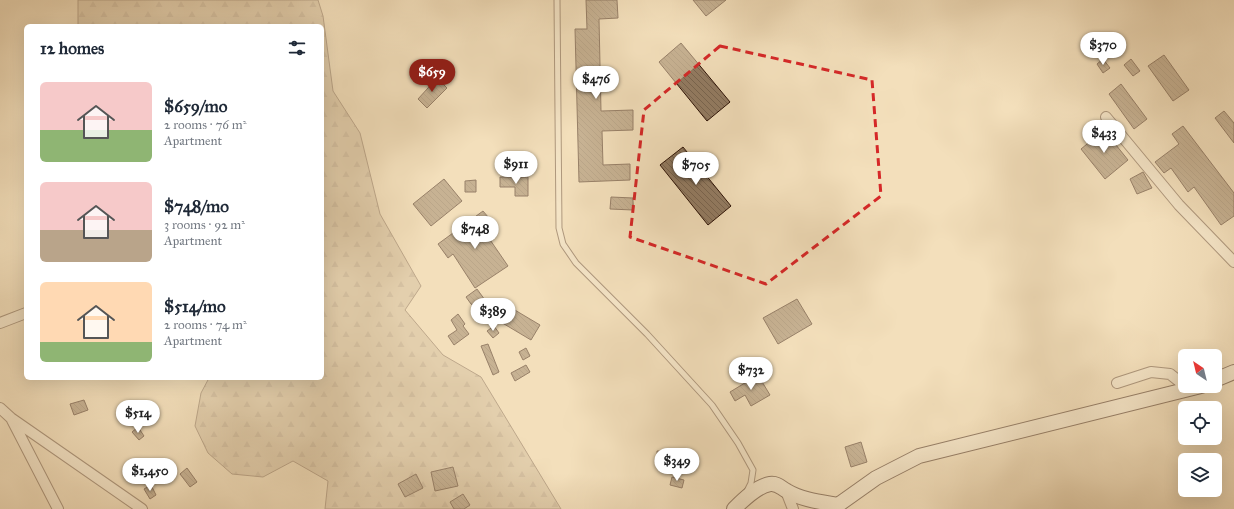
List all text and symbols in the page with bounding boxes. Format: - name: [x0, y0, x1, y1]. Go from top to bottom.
- pin: $370: [1079, 32, 1127, 66]
- icon: filters: [286, 37, 308, 59]
- text: $370: [1089, 37, 1117, 53]
- text: 12 homes: [40, 38, 104, 59]
- pin: $659: [408, 59, 456, 93]
- text: $659: [418, 64, 446, 80]
- pin: $476: [572, 66, 620, 100]
- text: $476: [582, 71, 610, 87]
- text: $659/mo: [164, 96, 227, 117]
- icon: home: [72, 98, 120, 146]
- text: 2 rooms · 76 m²: [164, 117, 246, 133]
- pin: $433: [1080, 120, 1128, 154]
- text: $433: [1091, 125, 1117, 141]
- text: Apartment: [164, 133, 222, 149]
- pin: $911: [492, 151, 540, 185]
- pin: $705: [672, 152, 720, 186]
- text: $911: [504, 156, 528, 172]
- text: $705: [682, 157, 710, 173]
- text: $748/mo: [164, 196, 229, 217]
- icon: home: [72, 198, 120, 246]
- pin: $748: [451, 216, 499, 250]
- text: 3 rooms · 92 m²: [164, 217, 245, 233]
- text: $748: [461, 221, 489, 237]
- text: Apartment: [164, 233, 222, 249]
- text: $514/mo: [164, 296, 226, 317]
- icon: home: [72, 298, 120, 346]
- pin: $389: [469, 298, 517, 332]
- text: $389: [480, 303, 506, 319]
- text: 2 rooms · 74 m²: [164, 317, 247, 333]
- text: Apartment: [164, 333, 222, 349]
- north arrow: [1178, 349, 1222, 393]
- map controls: [1178, 349, 1222, 497]
- pin: $732: [727, 357, 775, 391]
- text: $732: [738, 362, 764, 378]
- pin: $514: [114, 400, 162, 434]
- button: locate: [1178, 401, 1222, 445]
- text: $514: [125, 405, 151, 421]
- pin: $349: [653, 448, 701, 482]
- text: $349: [663, 453, 691, 469]
- button: layers: [1178, 453, 1222, 497]
- pin: $1,450: [117, 458, 183, 492]
- text: $1,450: [131, 463, 169, 479]

